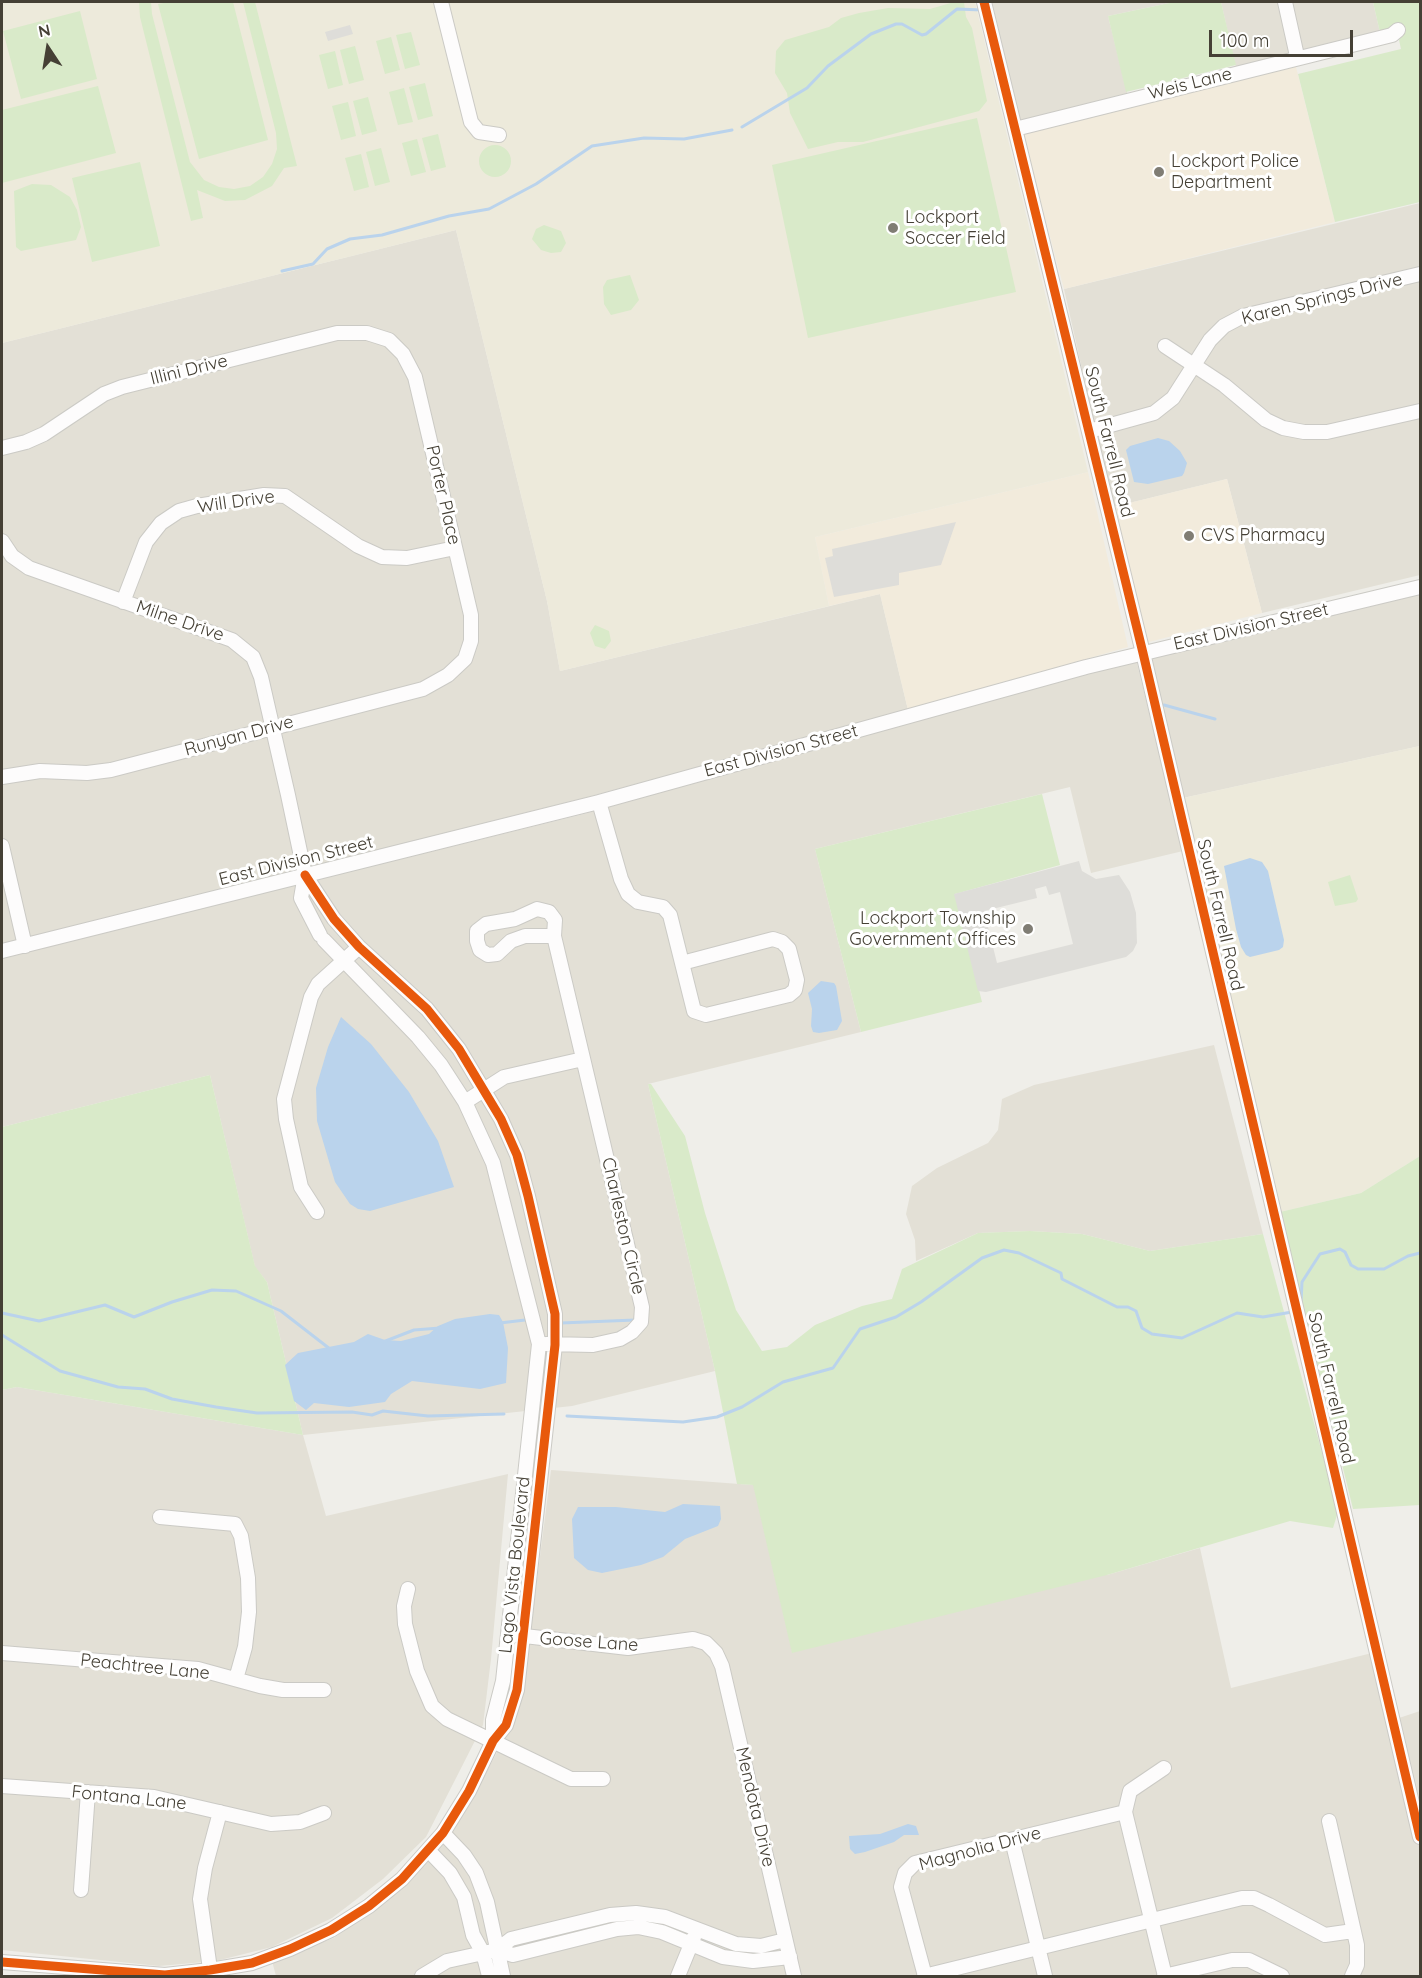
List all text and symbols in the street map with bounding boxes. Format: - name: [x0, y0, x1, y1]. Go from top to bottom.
- north arrow: [18, 18, 78, 78]
- scale bar: [1212, 18, 1356, 56]
- text: N: [36, 19, 52, 41]
- text: 100 m: [1220, 29, 1269, 52]
- street label: Weis Lane: [1146, 63, 1234, 105]
- place label: Lockport Police Department: [1171, 151, 1299, 194]
- marker: Lockport Police Department: [1152, 165, 1166, 179]
- place label: Lockport Soccer Field: [905, 207, 1006, 250]
- marker: Lockport Soccer Field: [886, 221, 900, 235]
- street label: Karen Springs Drive: [1239, 269, 1405, 329]
- street label: Illini Drive: [148, 350, 230, 390]
- street label: South Farrell Road: [1080, 364, 1138, 520]
- street label: Porter Place: [421, 443, 465, 547]
- street label: Will Drive: [196, 486, 276, 518]
- place label: CVS Pharmacy: [1201, 525, 1325, 547]
- marker: CVS Pharmacy: [1182, 529, 1196, 543]
- street label: Milne Drive: [133, 596, 227, 646]
- street label: East Division Street: [1171, 599, 1331, 655]
- street label: Runyan Drive: [182, 711, 296, 761]
- street label: East Division Street: [702, 720, 860, 782]
- street label: East Division Street: [217, 831, 375, 891]
- street label: South Farrell Road: [1192, 837, 1248, 993]
- place label: Lockport Township Government Offices: [849, 908, 1016, 950]
- marker: Lockport Township Government Offices: [1021, 922, 1035, 936]
- street label: Charleston Circle: [597, 1155, 649, 1297]
- street label: South Farrell Road: [1303, 1310, 1359, 1466]
- street label: Lago Vista Boulevard: [495, 1475, 535, 1655]
- street label: Goose Lane: [539, 1628, 639, 1656]
- street label: Peachtree Lane: [79, 1649, 211, 1685]
- street label: Mendota Drive: [731, 1745, 779, 1869]
- street label: Fontana Lane: [70, 1781, 188, 1815]
- street label: Magnolia Drive: [917, 1822, 1043, 1876]

